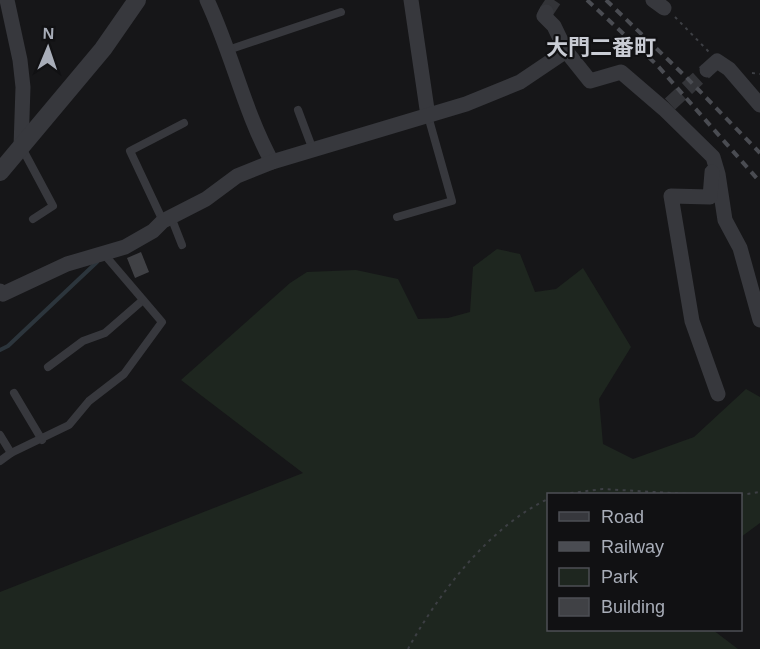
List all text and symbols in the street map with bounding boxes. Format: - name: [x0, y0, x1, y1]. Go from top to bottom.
- north arrow: [18, 18, 78, 78]
- text: N: [42, 25, 55, 42]
- district label: 大門二番町: [546, 35, 656, 60]
- legend: [547, 493, 742, 631]
- text: Road: [601, 507, 644, 527]
- text: Railway: [601, 537, 664, 557]
- text: Park: [601, 567, 639, 587]
- text: Building: [601, 597, 665, 617]

